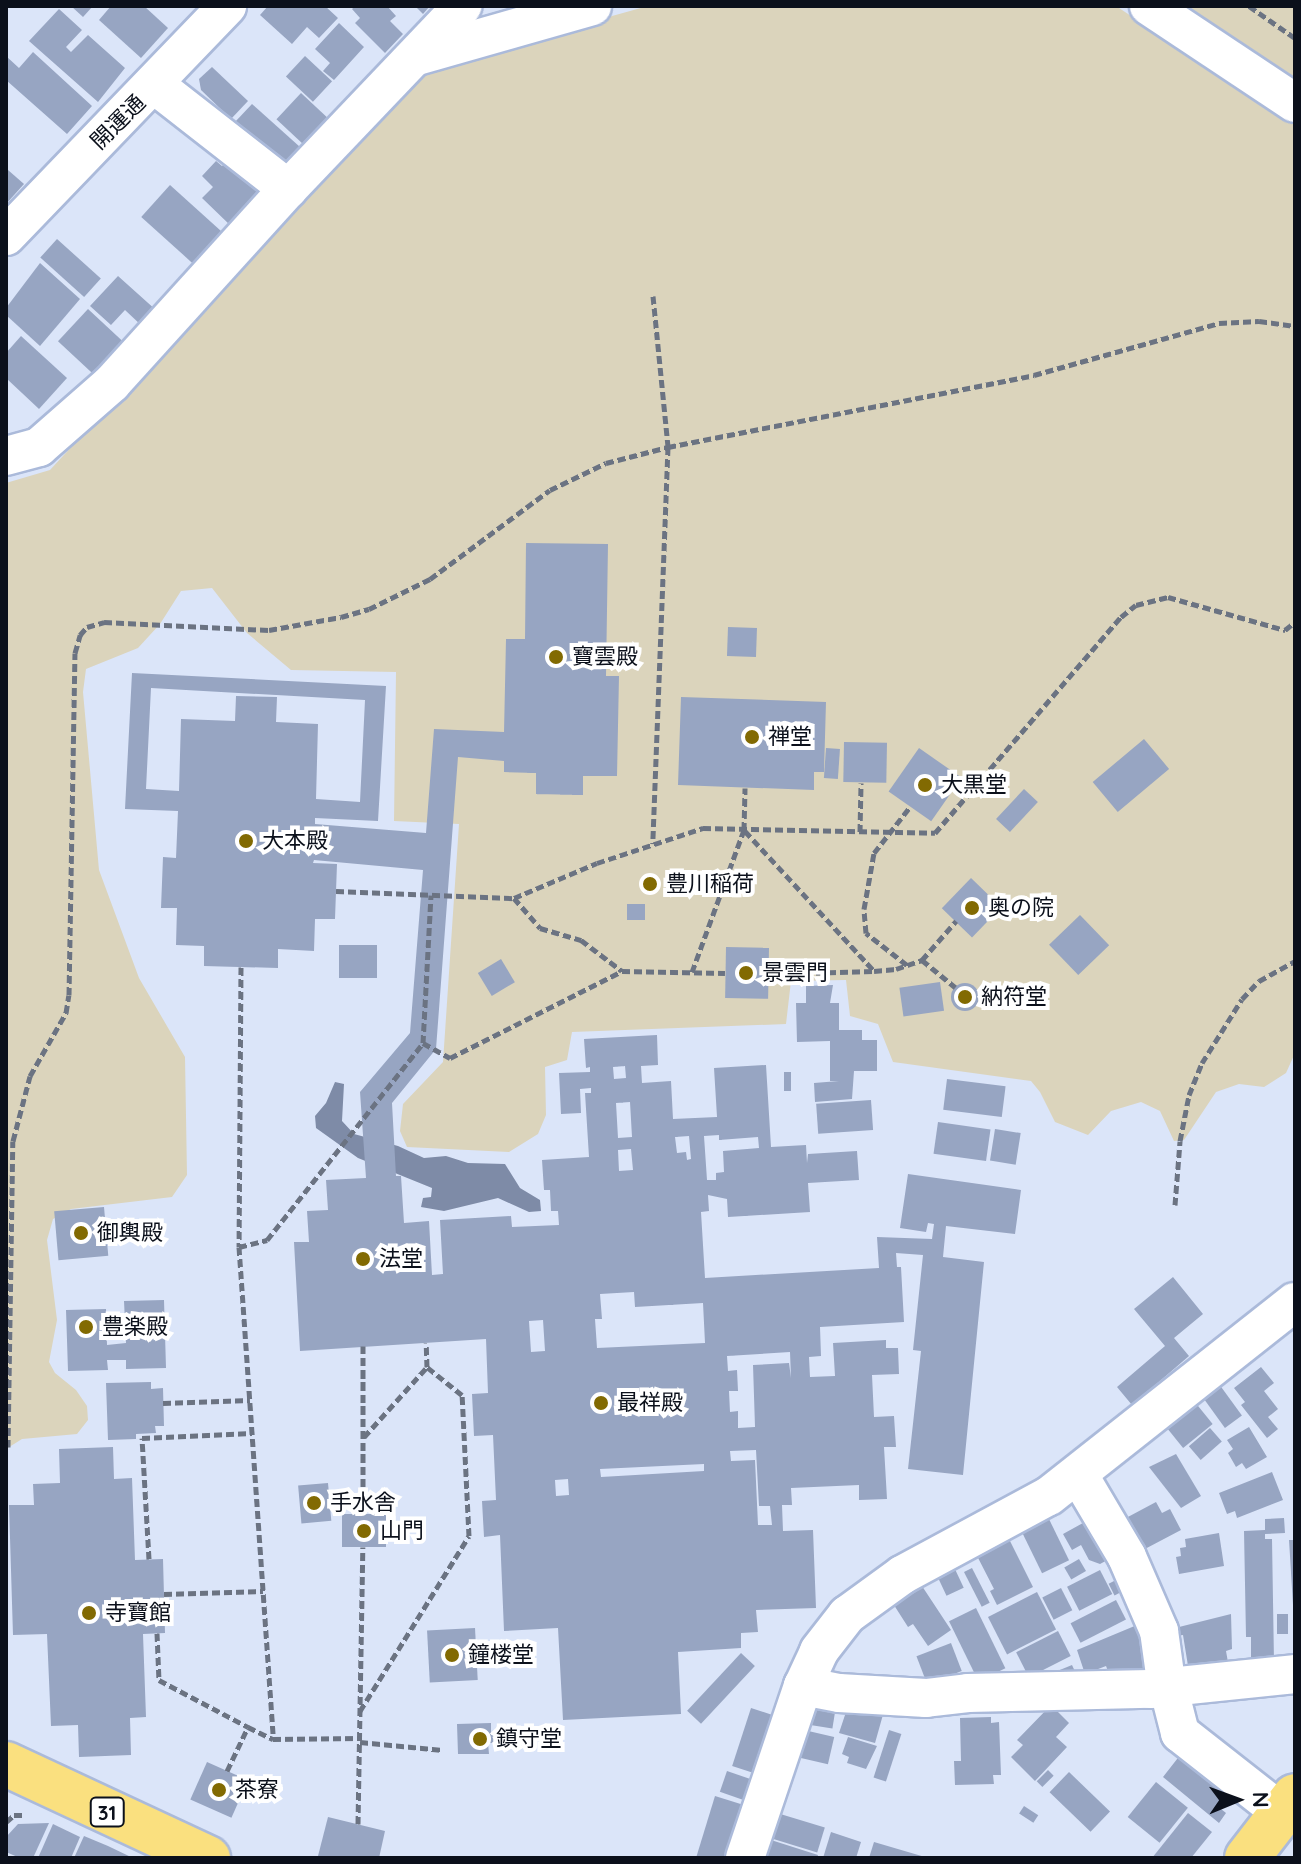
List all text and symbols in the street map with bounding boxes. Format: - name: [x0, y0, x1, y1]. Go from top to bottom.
- street label: 開運通: [85, 89, 151, 155]
- place label: 寶雲殿: [572, 644, 638, 670]
- marker: 寶雲殿: [547, 648, 565, 666]
- place label: 禅堂: [768, 724, 812, 750]
- marker: 禅堂: [743, 728, 761, 746]
- place label: 大黒堂: [941, 772, 1007, 798]
- marker: 大黒堂: [916, 776, 934, 794]
- place label: 大本殿: [262, 828, 328, 854]
- marker: 大本殿: [237, 832, 255, 850]
- place label: 豊川稲荷: [666, 871, 754, 897]
- marker: 豊川稲荷: [641, 875, 659, 893]
- place label: 奥の院: [988, 895, 1054, 921]
- marker: 奥の院: [963, 899, 981, 917]
- place label: 景雲門: [762, 960, 828, 986]
- marker: 景雲門: [737, 964, 755, 982]
- place label: 納符堂: [981, 984, 1047, 1010]
- marker: 納符堂: [956, 988, 974, 1006]
- place label: 御輿殿: [97, 1220, 163, 1246]
- marker: 御輿殿: [72, 1224, 90, 1242]
- place label: 法堂: [379, 1246, 423, 1272]
- marker: 法堂: [354, 1250, 372, 1268]
- place label: 豊楽殿: [102, 1314, 168, 1340]
- marker: 豊楽殿: [77, 1318, 95, 1336]
- place label: 最祥殿: [617, 1390, 683, 1416]
- marker: 最祥殿: [592, 1394, 610, 1412]
- place label: 手水舎: [330, 1490, 396, 1516]
- marker: 手水舎: [305, 1494, 323, 1512]
- place label: 山門: [380, 1518, 424, 1544]
- marker: 山門: [355, 1522, 373, 1540]
- place label: 寺寶館: [105, 1600, 171, 1626]
- marker: 寺寶館: [80, 1604, 98, 1622]
- place label: 鐘楼堂: [468, 1642, 534, 1668]
- marker: 鐘楼堂: [443, 1646, 461, 1664]
- place label: 鎮守堂: [496, 1726, 562, 1752]
- marker: 鎮守堂: [471, 1730, 489, 1748]
- north arrow: [1197, 1760, 1277, 1840]
- place label: 茶寮: [235, 1777, 279, 1803]
- marker: 茶寮: [210, 1781, 228, 1799]
- text: N: [1247, 1791, 1275, 1808]
- road number: 31: [89, 1796, 125, 1828]

